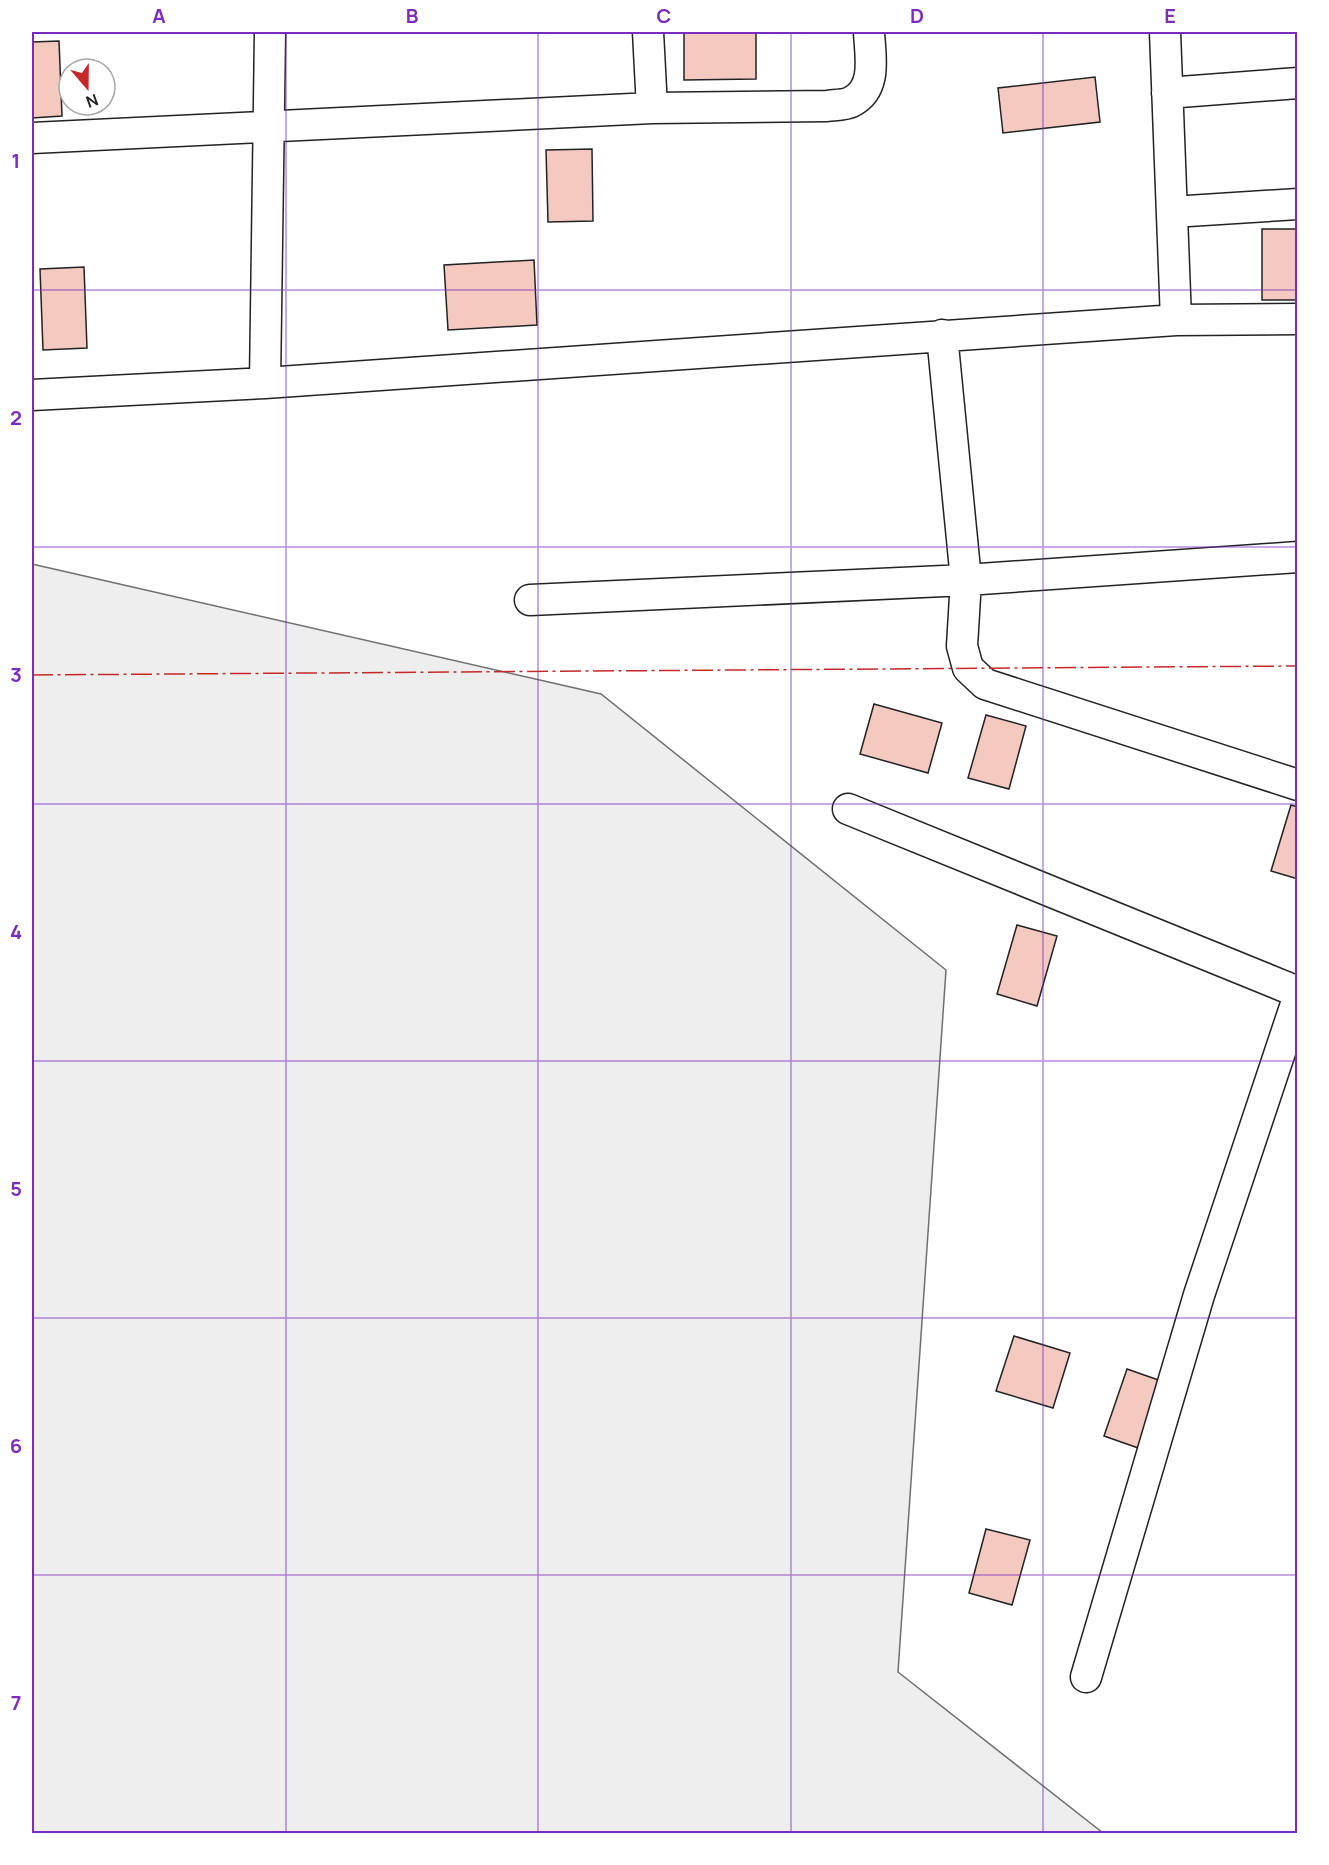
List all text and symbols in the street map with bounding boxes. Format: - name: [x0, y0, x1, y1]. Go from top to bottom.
- text: A: [152, 2, 166, 29]
- text: B: [406, 2, 419, 29]
- text: C: [657, 2, 671, 29]
- text: D: [910, 2, 924, 29]
- text: E: [1164, 2, 1176, 29]
- north arrow: [57, 57, 117, 117]
- text: N: [83, 89, 101, 113]
- text: 1: [12, 147, 20, 174]
- text: 2: [10, 404, 22, 431]
- text: 3: [10, 661, 22, 688]
- text: 4: [10, 918, 22, 945]
- text: 5: [10, 1175, 22, 1202]
- text: 6: [10, 1432, 22, 1459]
- text: 7: [11, 1689, 21, 1716]

